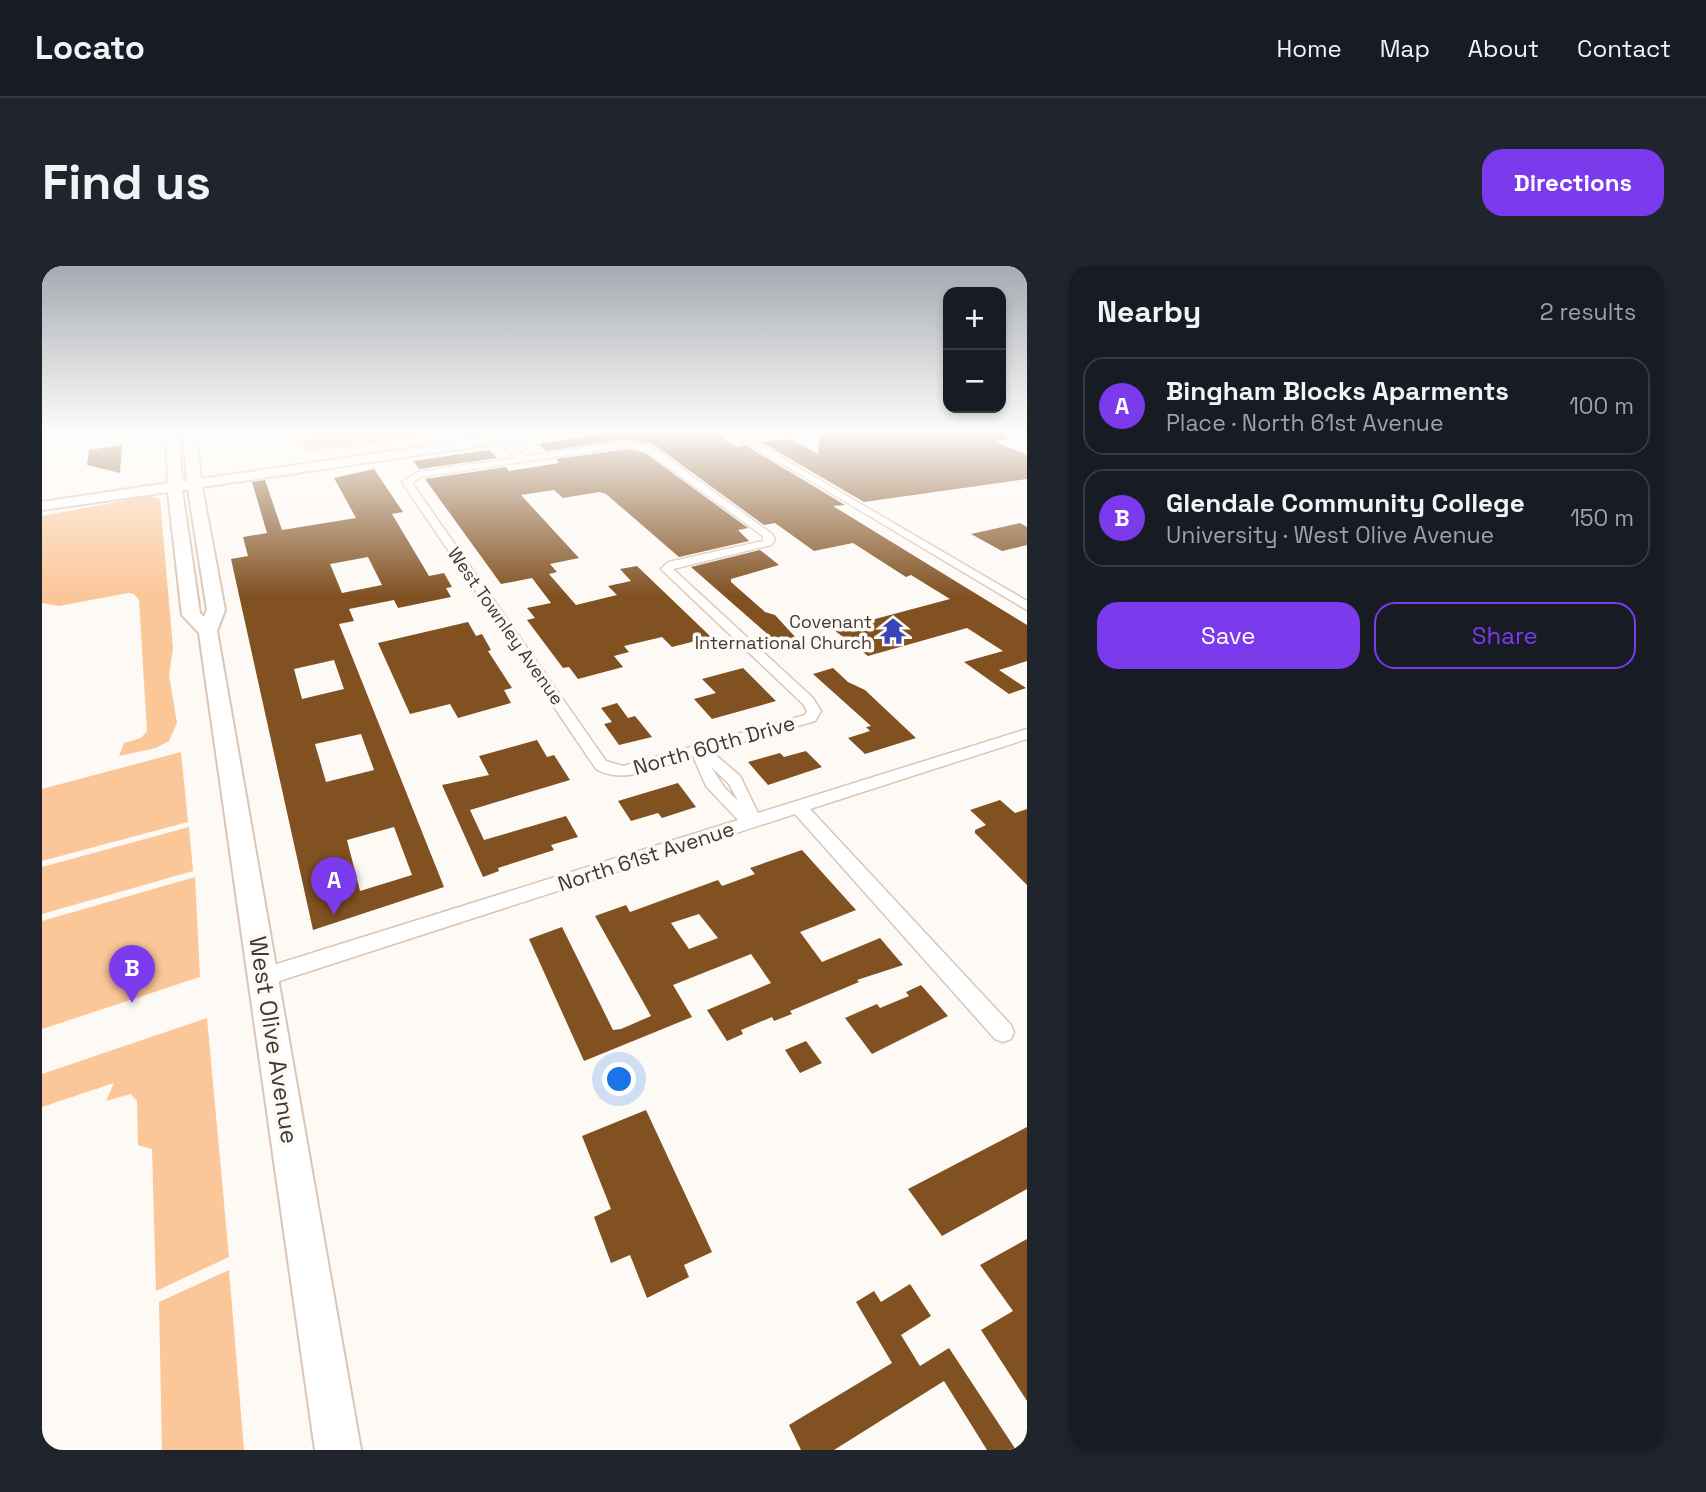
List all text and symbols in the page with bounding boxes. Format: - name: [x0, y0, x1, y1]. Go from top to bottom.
- text: Locato: [35, 27, 145, 69]
- text: Home: [1276, 33, 1342, 64]
- text: Map: [1380, 33, 1430, 64]
- text: About: [1468, 33, 1539, 64]
- text: Contact: [1577, 33, 1671, 64]
- button: Directions: [1482, 149, 1664, 216]
- text: Find us: [42, 151, 211, 213]
- map controls: [943, 287, 1006, 413]
- button: +: [943, 287, 1006, 350]
- text: Nearby: [1097, 292, 1201, 331]
- text: 2 results: [1540, 297, 1636, 327]
- button: −: [943, 350, 1006, 413]
- text: Bingham Blocks Aparments: [1166, 374, 1509, 408]
- text: A: [1115, 391, 1129, 421]
- text: 100 m: [1569, 391, 1634, 421]
- text: Place · North 61st Avenue: [1166, 408, 1444, 438]
- text: Glendale Community College: [1166, 486, 1525, 520]
- text: B: [1114, 503, 1130, 533]
- text: 150 m: [1570, 503, 1634, 533]
- text: University · West Olive Avenue: [1166, 520, 1494, 550]
- street label: West Townley Avenue: [443, 543, 569, 709]
- button: Save: [1097, 602, 1360, 669]
- button: Share: [1374, 602, 1636, 669]
- place label: Covenant International Church: [695, 610, 872, 654]
- temple icon: Covenant International Church: [878, 616, 908, 646]
- street label: North 60th Drive: [630, 709, 798, 781]
- street label: North 61st Avenue: [554, 815, 738, 897]
- pin: A: [311, 857, 357, 915]
- street label: West Olive Avenue: [242, 934, 306, 1146]
- pin: B: [109, 945, 155, 1003]
- your location: [602, 1062, 636, 1096]

